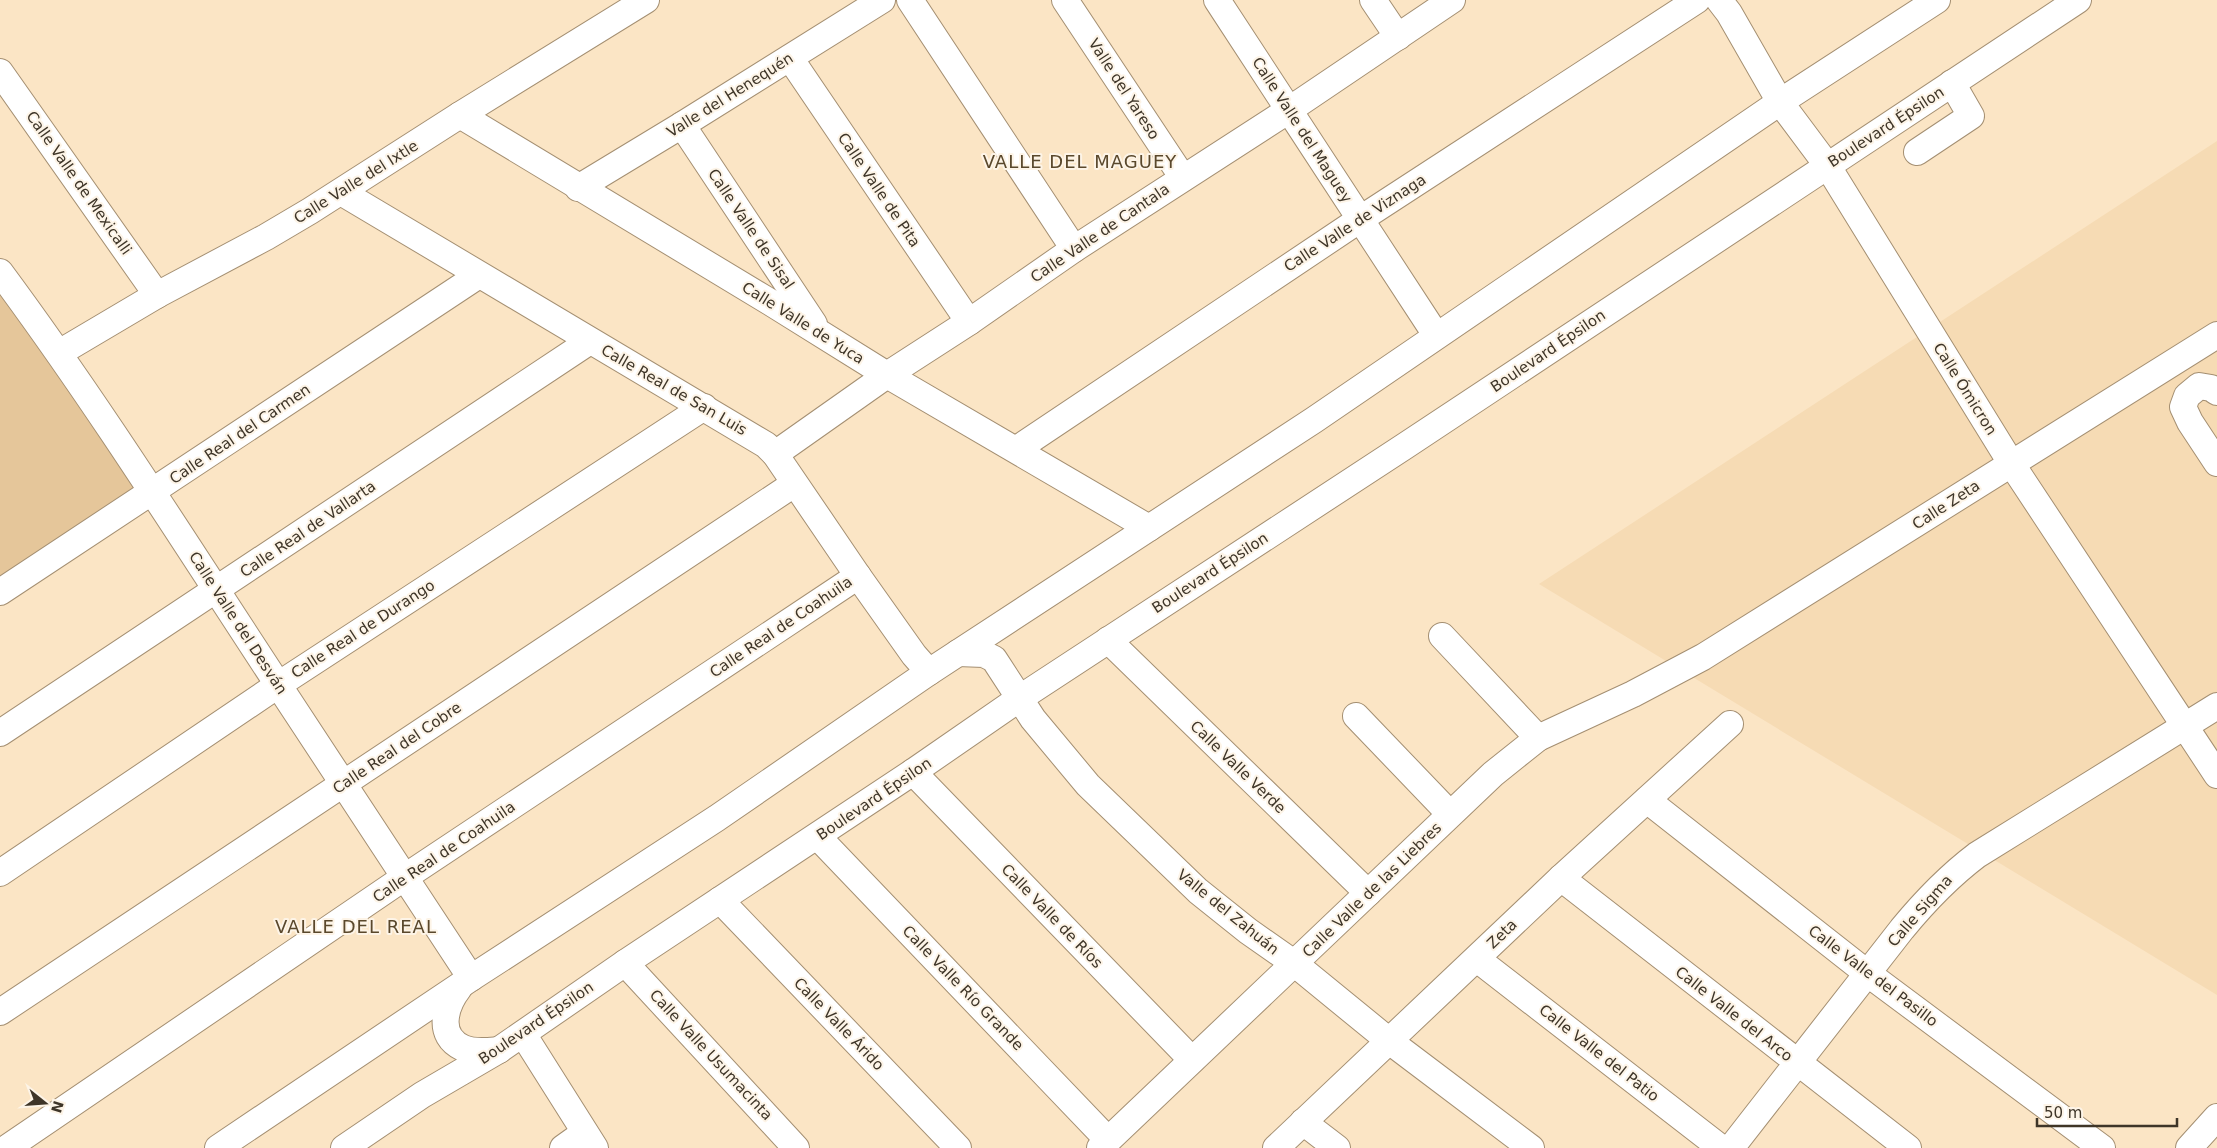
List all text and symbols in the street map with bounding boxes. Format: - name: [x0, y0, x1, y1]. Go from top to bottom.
- street label: Valle del Yareso: [1085, 35, 1163, 143]
- street label: Valle del Henequén: [664, 49, 796, 141]
- street label: Calle Valle del Maguey: [1248, 54, 1356, 206]
- street label: Boulevard Épsilon: [1824, 82, 1947, 171]
- street label: Calle Valle de Mexicalli: [23, 108, 135, 258]
- street label: Calle Valle de Pita: [834, 129, 924, 251]
- street label: Calle Valle del Ixtle: [291, 137, 421, 227]
- district label: VALLE DEL MAGUEY: [983, 151, 1177, 172]
- street label: Calle Valle de Sisal: [704, 166, 798, 292]
- street label: Calle Valle de Viznaga: [1281, 170, 1429, 276]
- street label: Calle Valle de Cantala: [1027, 180, 1173, 286]
- street label: Calle Valle de Yuca: [739, 278, 867, 368]
- street label: Boulevard Épsilon: [1487, 305, 1609, 396]
- street label: Calle Ómicron: [1929, 339, 2001, 438]
- street label: Calle Real de San Luis: [598, 341, 750, 439]
- street label: Calle Real del Carmen: [166, 380, 314, 488]
- street label: Calle Real de Vallarta: [237, 477, 379, 581]
- street label: Calle Zeta: [1909, 477, 1983, 533]
- street label: Boulevard Épsilon: [1148, 528, 1271, 617]
- street label: Calle Valle del Desván: [185, 548, 291, 698]
- street label: Calle Real de Coahuila: [706, 573, 856, 681]
- street label: Calle Real de Durango: [288, 576, 438, 682]
- street label: Calle Real del Cobre: [329, 698, 465, 798]
- street label: Calle Valle Verde: [1187, 717, 1289, 817]
- street label: Boulevard Épsilon: [813, 753, 935, 844]
- street label: Calle Real de Coahuila: [369, 798, 519, 906]
- street label: Calle Valle de las Liebres: [1299, 819, 1445, 961]
- street label: Calle Valle de Ríos: [998, 860, 1106, 972]
- street label: Valle del Zahuán: [1174, 866, 1282, 958]
- street label: Calle Sigma: [1884, 872, 1956, 950]
- district label: VALLE DEL REAL: [275, 916, 437, 937]
- street label: Zeta: [1483, 916, 1521, 952]
- street label: Calle Valle del Pasillo: [1805, 921, 1941, 1031]
- street label: Calle Valle Río Grande: [899, 922, 1027, 1054]
- street label: Calle Valle del Arco: [1672, 963, 1796, 1065]
- street label: Calle Valle Árido: [790, 973, 889, 1074]
- street label: Boulevard Épsilon: [475, 977, 597, 1068]
- street label: Calle Valle Usumacinta: [646, 986, 776, 1124]
- street label: Calle Valle del Patio: [1536, 1001, 1662, 1105]
- north arrow: [20, 1078, 70, 1128]
- scale bar: [2037, 1096, 2177, 1128]
- text: N: [48, 1099, 67, 1115]
- text: 50 m: [2044, 1104, 2082, 1122]

